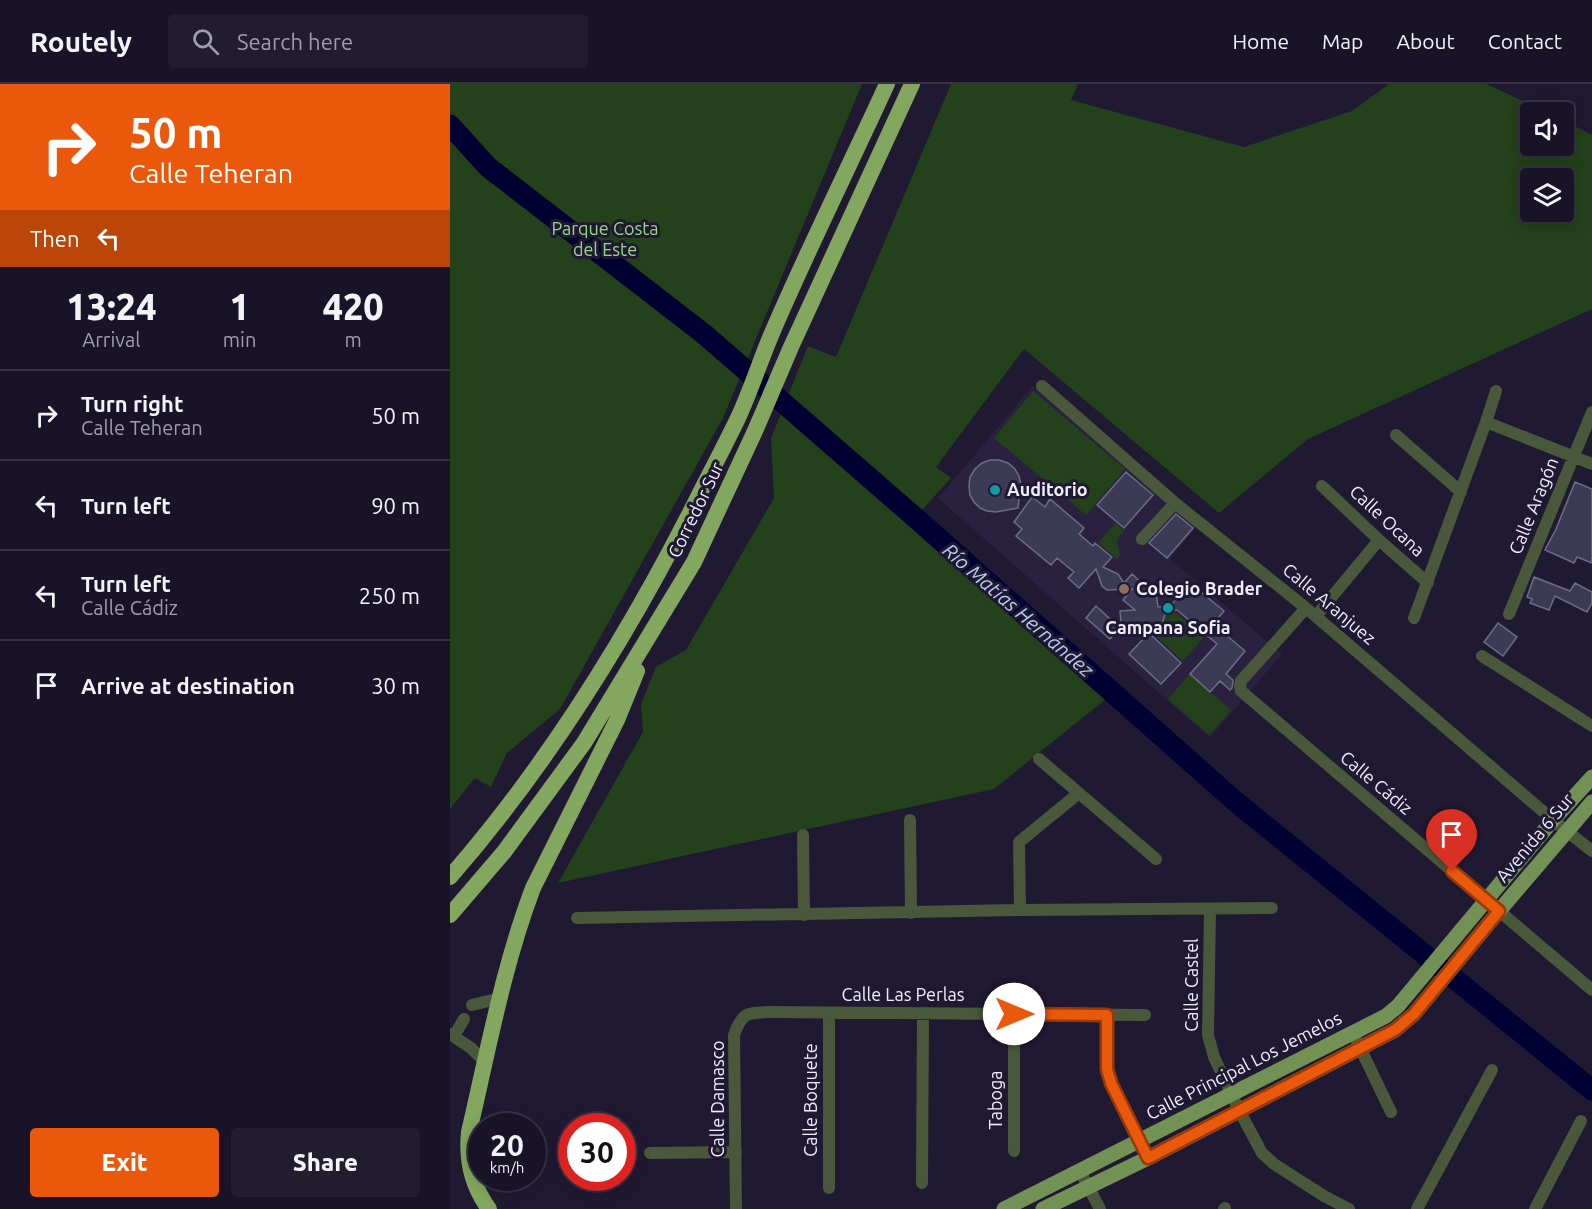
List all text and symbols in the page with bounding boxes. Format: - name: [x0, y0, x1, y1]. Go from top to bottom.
- search box: [168, 14, 588, 68]
- icon: search: [189, 25, 222, 58]
- text: Routely: [30, 26, 132, 57]
- text: Search here: [237, 29, 353, 54]
- text: Home: [1232, 29, 1289, 53]
- text: Map: [1322, 29, 1363, 53]
- text: About: [1396, 29, 1455, 53]
- text: Contact: [1488, 29, 1562, 53]
- map controls: [1520, 102, 1574, 222]
- button: sound: [1520, 102, 1574, 156]
- icon: right: [30, 108, 108, 186]
- text: 50 m: [129, 109, 223, 156]
- text: Calle Teheran: [129, 158, 293, 188]
- button: layers: [1520, 168, 1574, 222]
- park label: Parque Costa del Este: [551, 218, 659, 259]
- icon: left: [92, 222, 125, 255]
- text: Then: [30, 226, 80, 251]
- text: 13:24: [66, 286, 156, 327]
- text: 1: [229, 286, 250, 327]
- text: 420: [323, 286, 384, 327]
- text: Arrival: [82, 328, 141, 351]
- text: min: [223, 328, 256, 351]
- text: m: [345, 328, 362, 351]
- text: Turn right: [81, 391, 183, 416]
- icon: right: [30, 399, 63, 432]
- text: 50 m: [371, 403, 420, 428]
- text: Calle Teheran: [81, 416, 203, 439]
- street label: Calle Aragón: [1505, 454, 1562, 557]
- street label: Corredor Sur: [663, 458, 727, 561]
- place label: Auditorio: [1007, 479, 1088, 499]
- street label: Calle Ocana: [1346, 481, 1429, 560]
- marker: Auditorio: [988, 483, 1002, 497]
- icon: left: [30, 489, 63, 522]
- text: Turn left: [81, 493, 171, 518]
- text: 90 m: [371, 493, 420, 518]
- water label: Río Matías Hernández: [939, 538, 1099, 682]
- street label: Calle Aranjuez: [1279, 559, 1380, 648]
- text: Turn left: [81, 571, 171, 596]
- place label: Colegio Brader: [1136, 578, 1263, 598]
- icon: left: [30, 579, 63, 612]
- marker: Colegio Brader: [1117, 582, 1131, 596]
- text: 250 m: [359, 583, 420, 608]
- text: Calle Cádiz: [81, 596, 178, 619]
- marker: Campana Sofia: [1161, 601, 1175, 615]
- place label: Campana Sofia: [1105, 617, 1231, 637]
- icon: arrive: [30, 669, 63, 702]
- text: Arrive at destination: [81, 673, 295, 698]
- text: 30 m: [371, 673, 420, 698]
- street label: Calle Cádiz: [1337, 747, 1417, 818]
- street label: Avenida 6 Sur: [1491, 789, 1577, 886]
- pin: [1426, 809, 1477, 871]
- icon: arrive: [1435, 818, 1468, 851]
- street label: Calle Castel: [1181, 938, 1201, 1032]
- position arrow: [982, 982, 1046, 1046]
- street label: Calle Las Perlas: [841, 984, 965, 1004]
- street label: Calle Principal Los Jemelos: [1143, 1007, 1345, 1123]
- street label: Calle Damasco: [707, 1040, 727, 1158]
- street label: Calle Boquete: [800, 1043, 820, 1157]
- street label: Taboga: [985, 1070, 1005, 1130]
- speed limit sign: 30: [558, 1113, 636, 1191]
- button: Exit: [30, 1128, 219, 1197]
- button: Share: [231, 1128, 420, 1197]
- text: 20: [490, 1128, 524, 1162]
- text: km/h: [490, 1159, 524, 1176]

